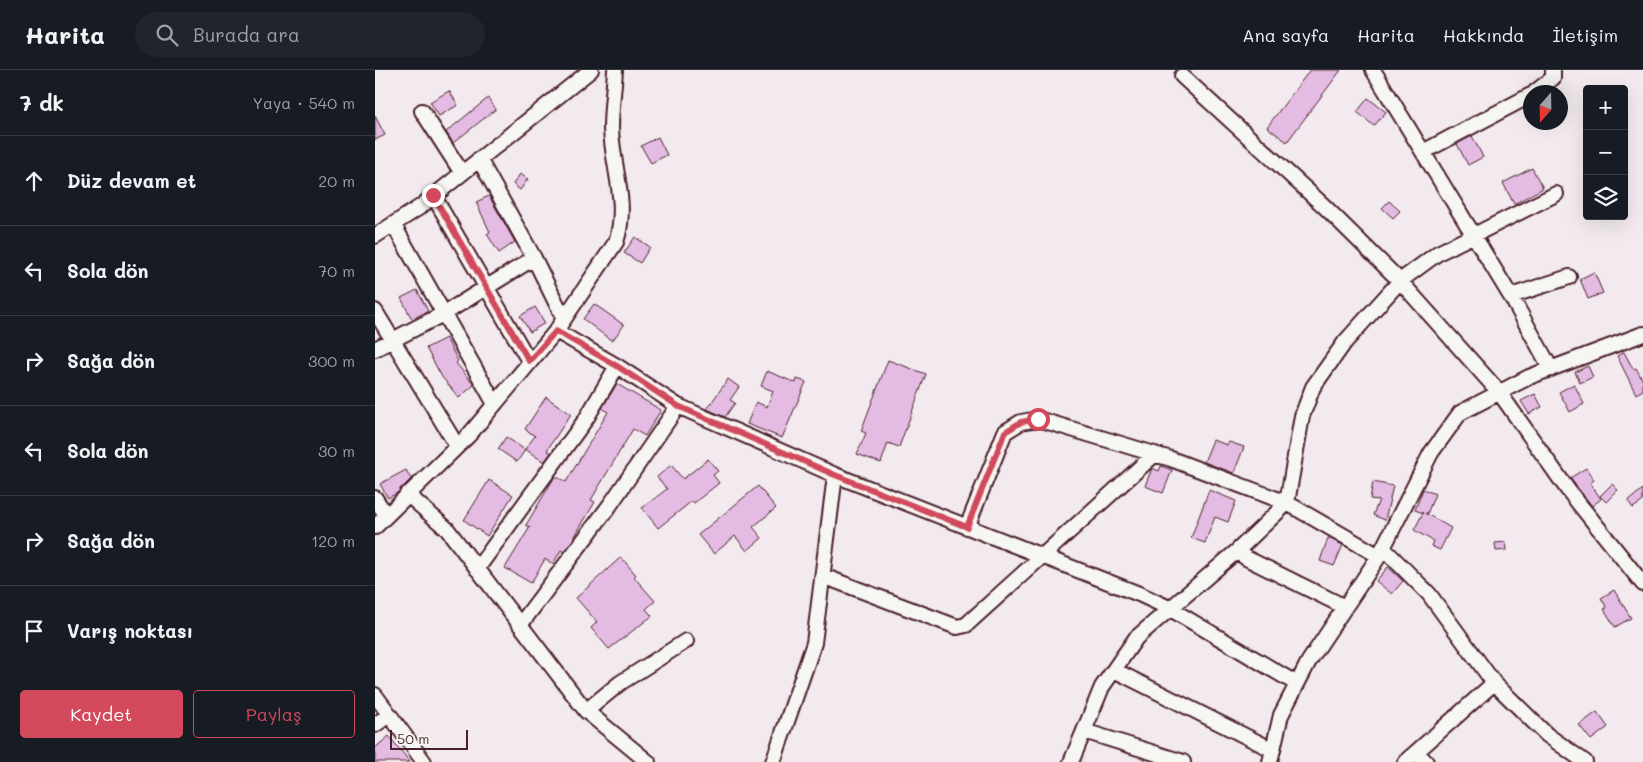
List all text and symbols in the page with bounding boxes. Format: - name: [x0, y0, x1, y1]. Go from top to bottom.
- search box: [135, 12, 485, 57]
- text: Harita: [25, 19, 105, 50]
- icon: search: [153, 21, 181, 49]
- text: Burada ara: [193, 22, 300, 47]
- text: Ana sayfa: [1242, 23, 1329, 47]
- text: Harita: [1357, 23, 1415, 47]
- text: Hakkında: [1443, 23, 1524, 47]
- text: İletişim: [1552, 23, 1618, 47]
- north arrow: [1523, 85, 1568, 130]
- map controls: [1583, 85, 1628, 220]
- button: +: [1583, 85, 1628, 130]
- text: 7 dk: [20, 89, 64, 116]
- text: Yaya · 540 m: [253, 92, 355, 113]
- button: −: [1583, 130, 1628, 175]
- icon: ahead: [20, 167, 48, 195]
- text: Düz devam et: [67, 168, 196, 193]
- text: 20 m: [318, 170, 355, 191]
- button: layers: [1583, 175, 1628, 220]
- route end: [422, 184, 445, 207]
- icon: left: [20, 257, 48, 285]
- text: Sola dön: [67, 258, 149, 283]
- text: 70 m: [318, 260, 355, 281]
- icon: right: [20, 347, 48, 375]
- text: Sağa dön: [67, 348, 155, 373]
- text: 300 m: [308, 350, 355, 371]
- route start: [1027, 408, 1050, 431]
- icon: left: [20, 437, 48, 465]
- text: Sola dön: [67, 438, 149, 463]
- text: 30 m: [318, 440, 355, 461]
- icon: right: [20, 527, 48, 555]
- text: Sağa dön: [67, 528, 155, 553]
- text: 120 m: [311, 530, 355, 551]
- icon: arrive: [20, 617, 48, 645]
- text: Varış noktası: [67, 618, 193, 643]
- button: Kaydet: [20, 690, 183, 738]
- button: Paylaş: [193, 690, 355, 738]
- scale bar: [390, 727, 467, 750]
- text: 50 m: [397, 729, 429, 748]

